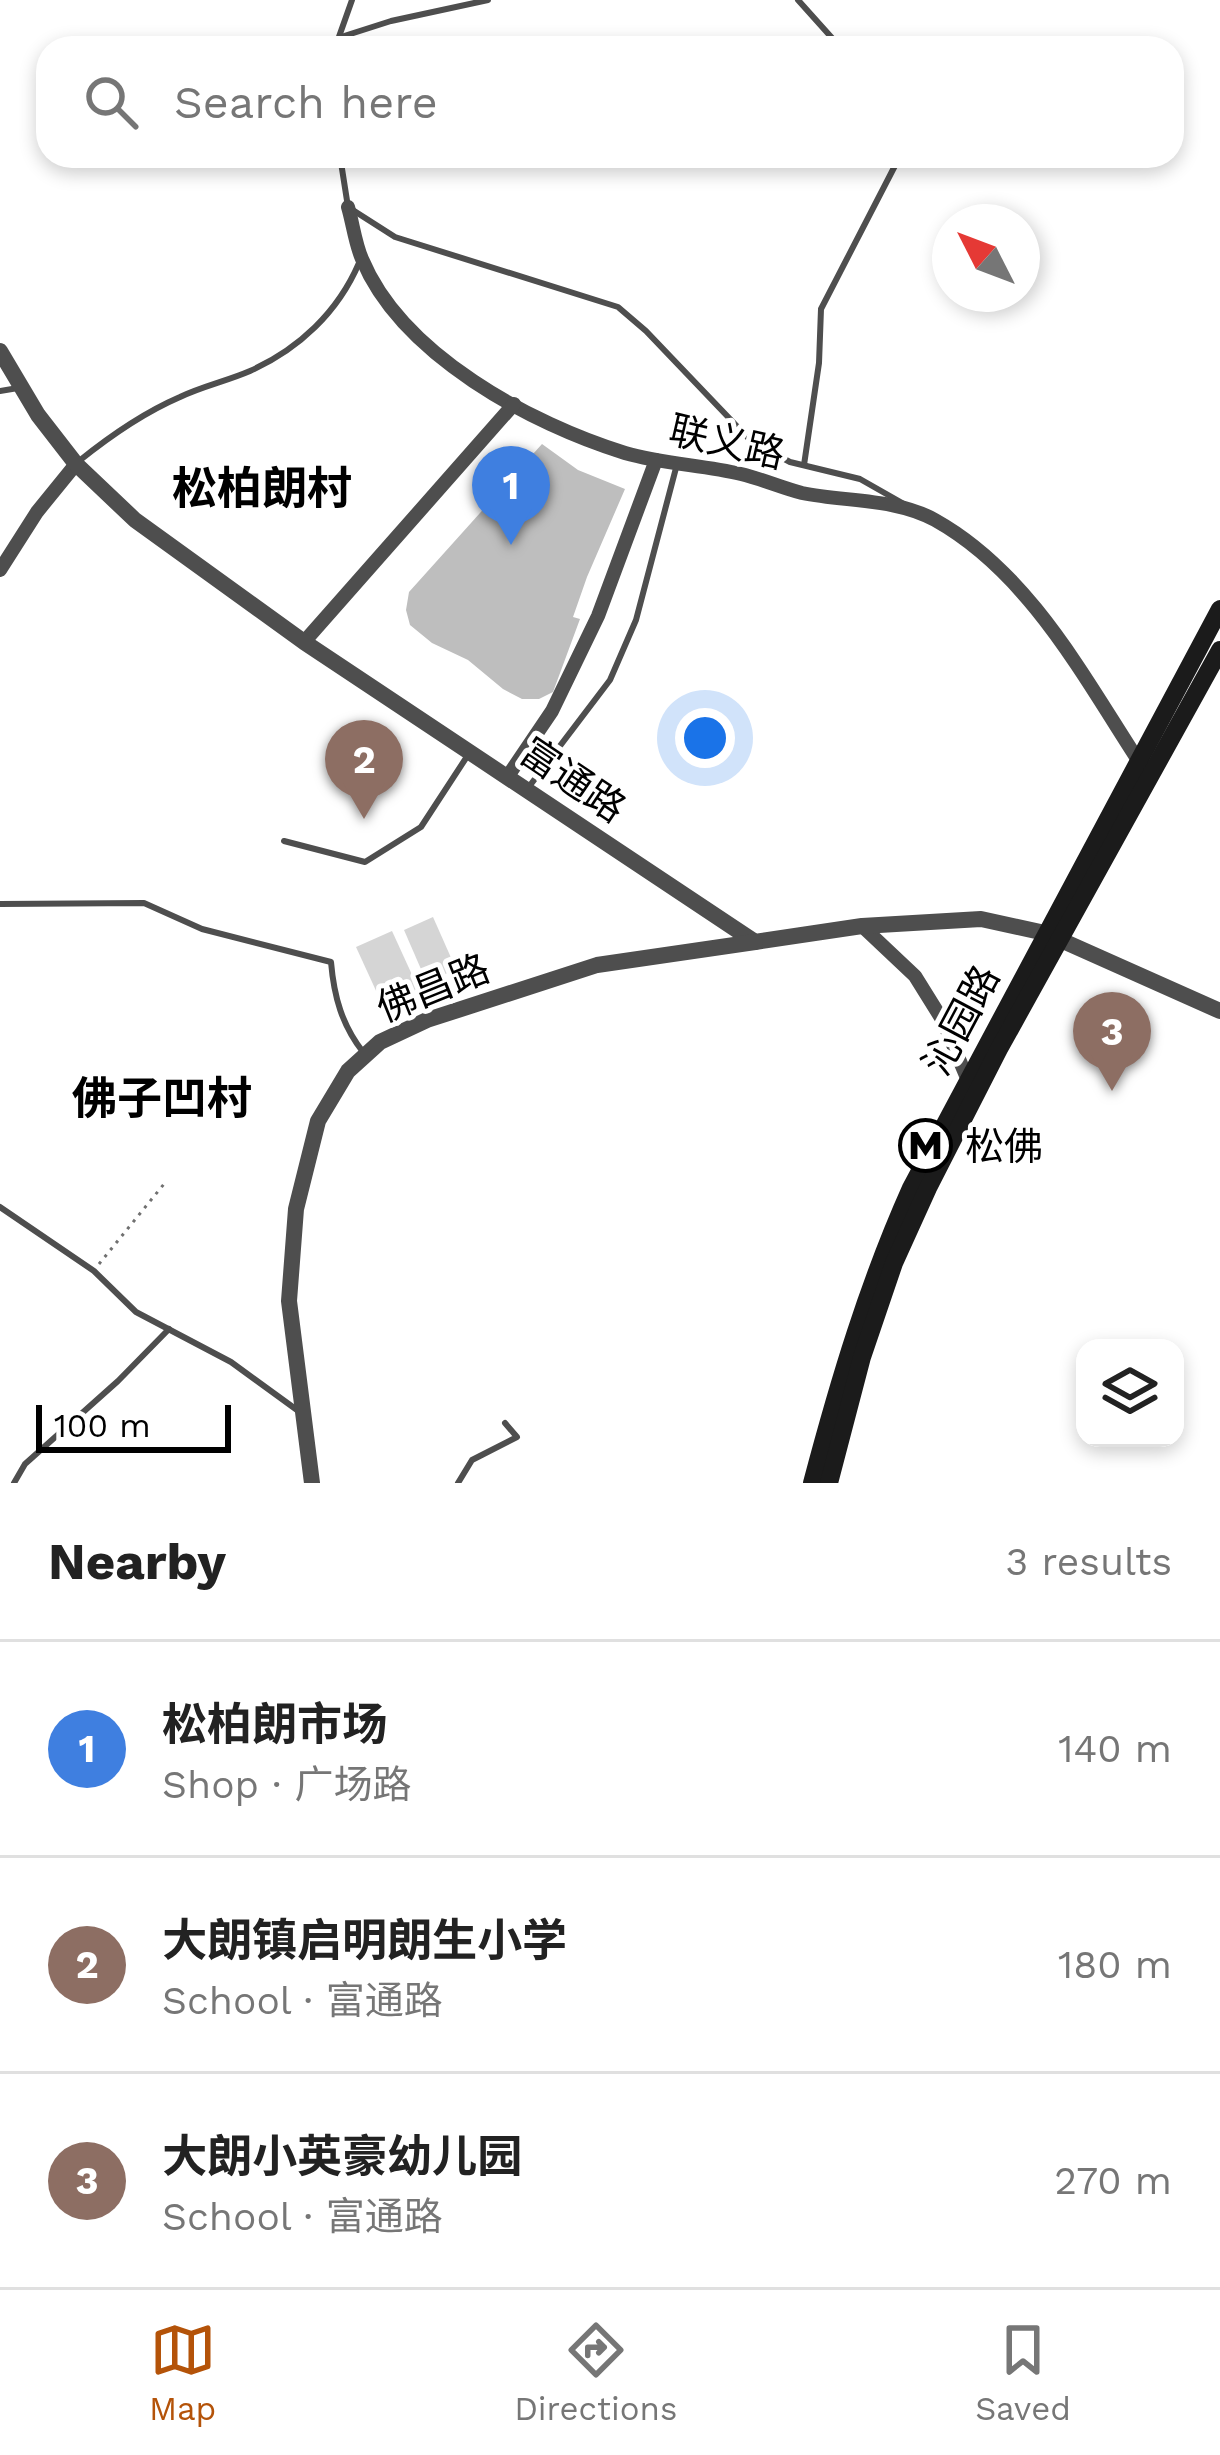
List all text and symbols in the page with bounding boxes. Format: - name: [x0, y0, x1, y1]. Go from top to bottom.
- search box: [36, 36, 1184, 168]
- icon: search: [78, 69, 144, 135]
- text: Search here: [174, 76, 438, 129]
- north arrow: [932, 204, 1040, 312]
- street label: 联义路: [665, 407, 789, 477]
- pin: 1: [472, 446, 550, 545]
- district label: 松柏朗村: [172, 462, 352, 515]
- your location: [675, 708, 735, 768]
- pin: 2: [325, 720, 403, 819]
- street label: 富通路: [512, 729, 634, 831]
- street label: 佛昌路: [370, 945, 496, 1031]
- street label: 沁园路: [914, 958, 1008, 1082]
- pin: 3: [1073, 992, 1151, 1091]
- district label: 佛子凹村: [72, 1072, 252, 1125]
- metro station icon: 松佛: [898, 1118, 954, 1174]
- place label: 松佛: [965, 1124, 1043, 1169]
- map controls: [1076, 1339, 1184, 1447]
- button: layers: [1076, 1339, 1184, 1447]
- scale bar: [36, 1399, 231, 1452]
- text: 100 m: [54, 1406, 151, 1445]
- text: Nearby: [48, 1532, 226, 1591]
- text: 3 results: [1006, 1539, 1172, 1584]
- text: 松柏朗市场: [162, 1698, 387, 1751]
- text: 1: [79, 1726, 95, 1771]
- text: 140 m: [1058, 1726, 1172, 1771]
- text: Shop · 广场路: [162, 1762, 411, 1807]
- text: 大朗镇启明朗生小学: [162, 1914, 567, 1967]
- text: 2: [75, 1942, 99, 1987]
- text: 180 m: [1058, 1942, 1172, 1987]
- text: School · 富通路: [162, 1978, 443, 2023]
- text: 大朗小英豪幼儿园: [162, 2130, 522, 2183]
- text: 3: [75, 2158, 99, 2203]
- text: 270 m: [1054, 2158, 1172, 2203]
- text: School · 富通路: [162, 2194, 443, 2239]
- tab: Map: [149, 2317, 216, 2428]
- tab: Directions: [514, 2317, 677, 2428]
- tab: Saved: [975, 2317, 1071, 2428]

